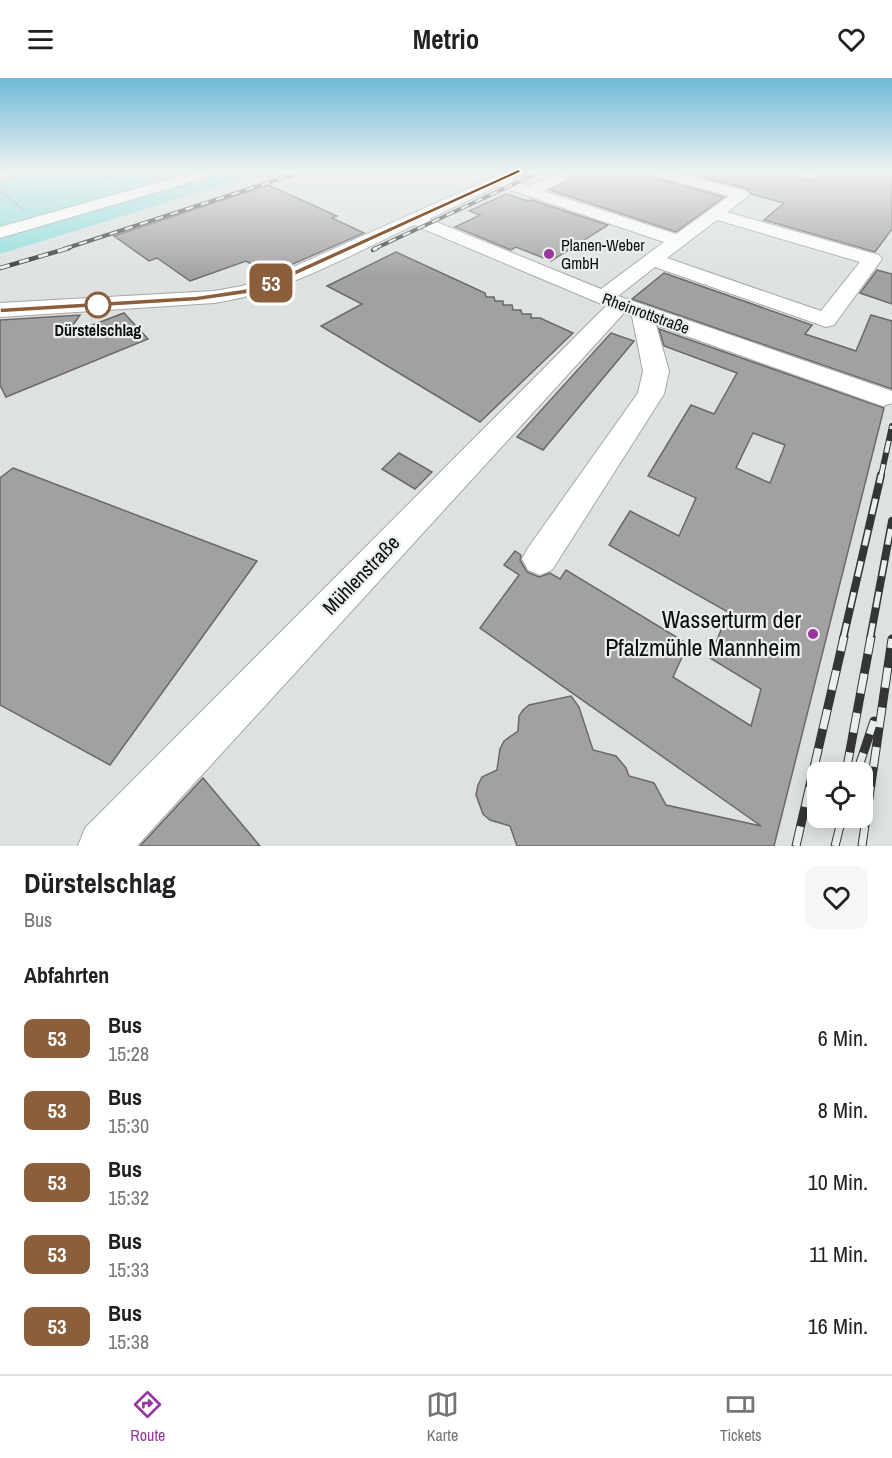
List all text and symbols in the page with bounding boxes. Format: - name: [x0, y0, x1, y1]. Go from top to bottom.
- text: Metrio: [413, 21, 479, 57]
- icon: menu: [24, 23, 57, 56]
- icon: heart: [835, 23, 868, 56]
- place label: Planen-Weber GmbH: [561, 234, 645, 274]
- marker: Planen-Weber GmbH: [542, 247, 556, 261]
- line badge: 53: [244, 264, 298, 302]
- text: 53: [261, 269, 281, 298]
- street label: Rheinrottstraße: [599, 287, 693, 339]
- marker: Dürstelschlag: [85, 292, 111, 318]
- place label: Dürstelschlag: [55, 319, 141, 341]
- street label: Mühlenstraße: [316, 529, 405, 620]
- place label: Wasserturm der Pfalzmühle Mannheim: [605, 603, 801, 663]
- marker: Wasserturm der Pfalzmühle Mannheim: [806, 627, 820, 641]
- map controls: [807, 762, 873, 828]
- button: locate: [807, 762, 873, 828]
- text: Dürstelschlag: [24, 864, 176, 902]
- button: heart: [805, 866, 868, 929]
- text: Bus: [24, 906, 52, 933]
- text: Abfahrten: [24, 960, 109, 990]
- text: Bus: [108, 1010, 142, 1040]
- text: 6 Min.: [818, 1023, 868, 1053]
- text: 53: [47, 1024, 67, 1053]
- text: 15:28: [108, 1040, 149, 1067]
- text: Bus: [108, 1082, 142, 1112]
- text: 8 Min.: [818, 1095, 868, 1125]
- text: 53: [47, 1096, 67, 1125]
- text: 15:30: [108, 1112, 149, 1139]
- text: Bus: [108, 1154, 142, 1184]
- text: 10 Min.: [808, 1167, 868, 1197]
- text: 53: [47, 1168, 67, 1197]
- text: 15:32: [108, 1184, 149, 1211]
- text: Bus: [108, 1226, 142, 1256]
- text: 11 Min.: [809, 1239, 868, 1269]
- text: 53: [47, 1240, 67, 1269]
- text: 15:33: [108, 1256, 149, 1283]
- text: Bus: [108, 1298, 142, 1328]
- text: 16 Min.: [808, 1311, 868, 1341]
- text: 53: [47, 1312, 67, 1341]
- text: 15:38: [108, 1328, 149, 1355]
- tab: Route: [130, 1388, 165, 1446]
- tab: Karte: [426, 1388, 459, 1446]
- tab: Tickets: [720, 1388, 762, 1446]

